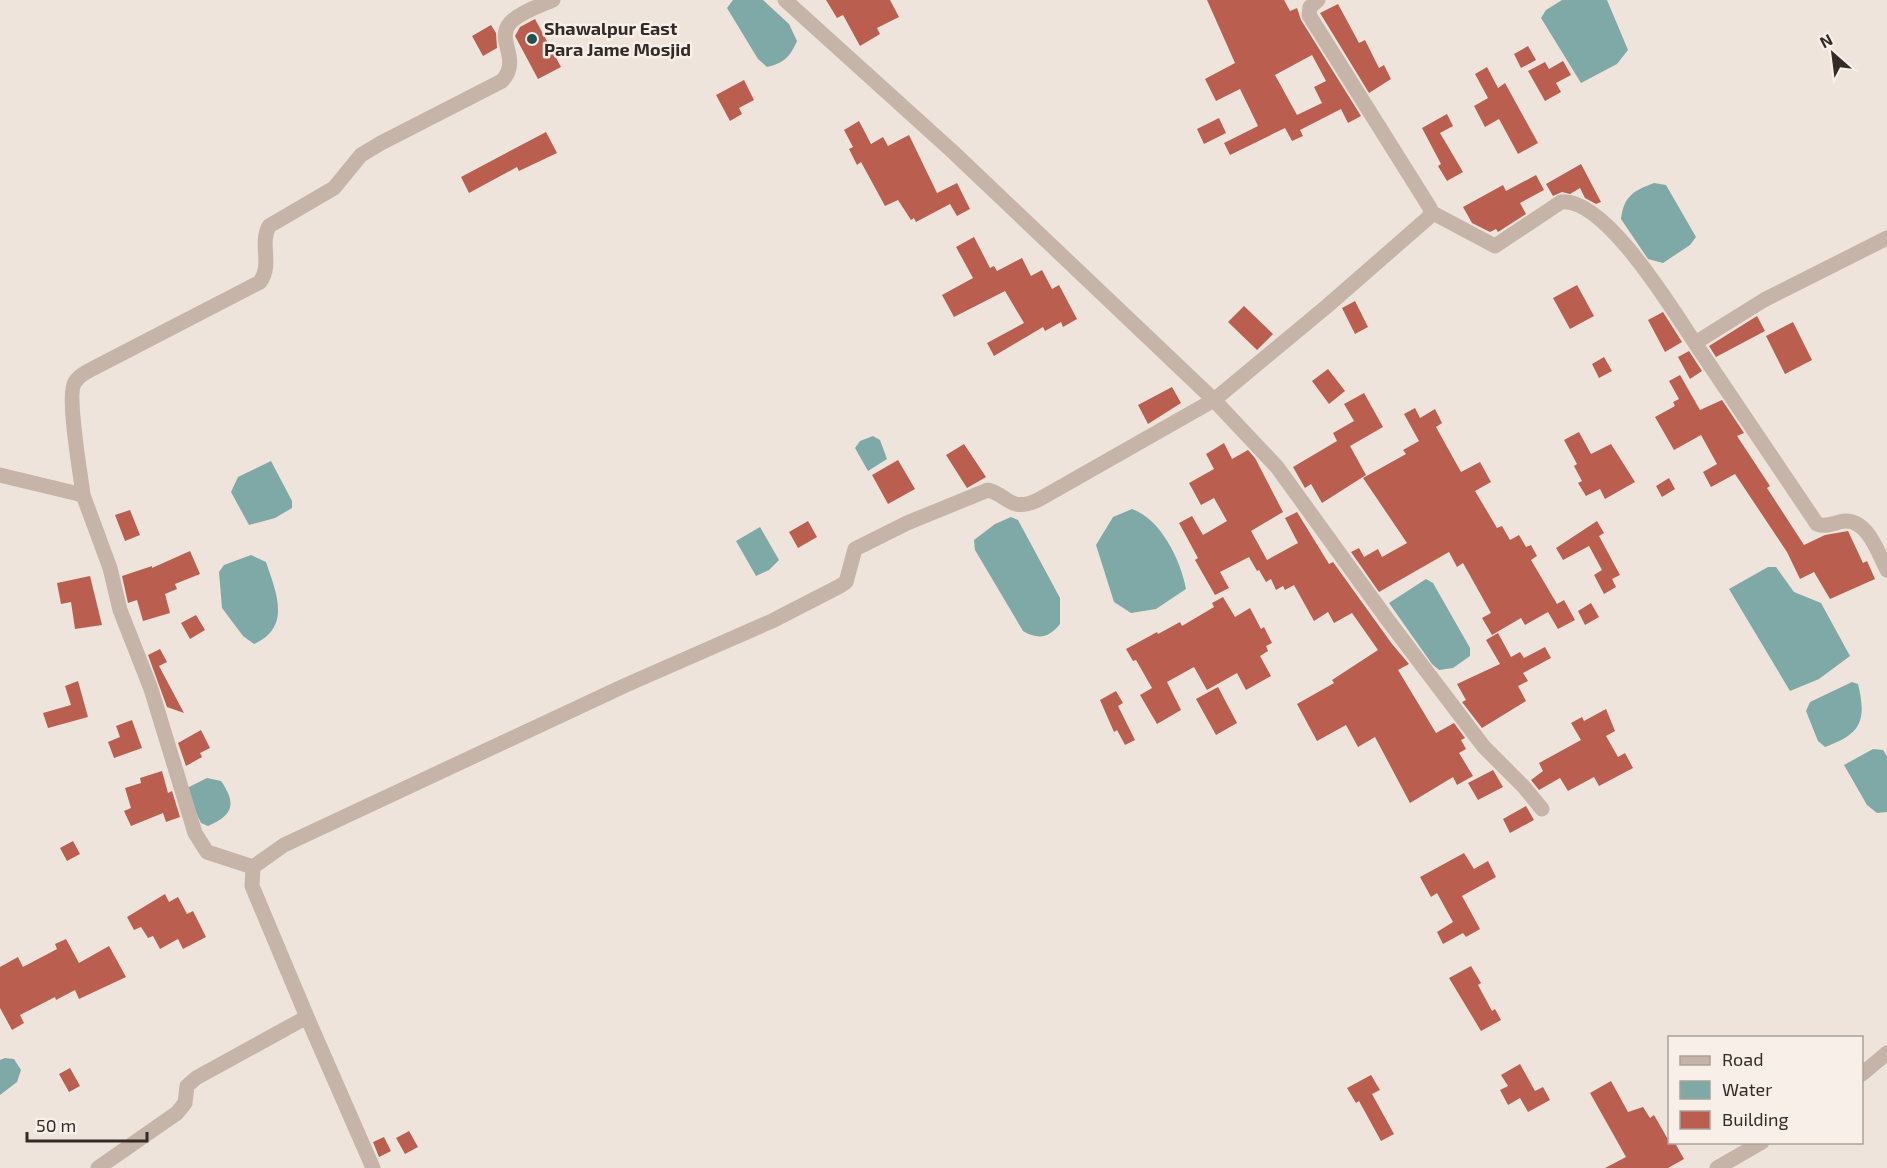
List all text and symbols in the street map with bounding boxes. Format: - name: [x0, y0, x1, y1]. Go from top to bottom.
- place label: Shawalpur East Para Jame Mosjid: [544, 17, 691, 60]
- north arrow: [1803, 24, 1863, 84]
- text: N: [1816, 29, 1835, 51]
- marker: Shawalpur East Para Jame Mosjid: [525, 32, 539, 46]
- legend: [1668, 1036, 1863, 1144]
- text: Road: [1722, 1048, 1763, 1070]
- text: Water: [1722, 1078, 1772, 1100]
- scale bar: [27, 1105, 147, 1143]
- text: Building: [1722, 1108, 1789, 1130]
- text: 50 m: [36, 1114, 76, 1136]

